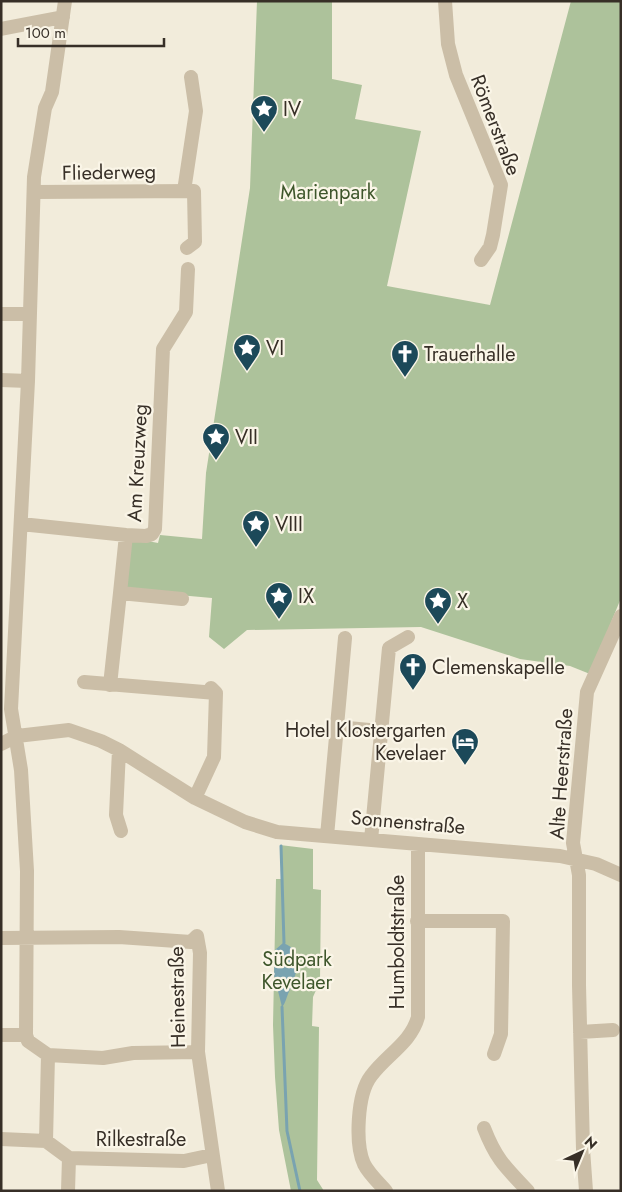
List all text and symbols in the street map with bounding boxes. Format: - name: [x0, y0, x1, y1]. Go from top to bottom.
- scale bar: [18, 15, 164, 47]
- text: 100 m: [25, 22, 66, 44]
- street label: Römerstraße: [463, 71, 528, 180]
- place icon: IV: [249, 94, 279, 133]
- place label: IV: [283, 95, 302, 124]
- street label: Fliederweg: [62, 157, 156, 188]
- park label: Marienpark: [280, 178, 376, 207]
- place icon: VI: [232, 333, 262, 372]
- place label: VI: [266, 334, 284, 363]
- church icon: Trauerhalle: [390, 339, 420, 378]
- place label: Trauerhalle: [424, 340, 515, 369]
- street label: Am Kreuzweg: [120, 403, 155, 523]
- place icon: VII: [201, 422, 231, 461]
- place label: VII: [235, 423, 258, 452]
- place icon: VIII: [241, 509, 271, 548]
- place label: VIII: [275, 510, 303, 539]
- place icon: IX: [264, 581, 294, 620]
- place label: IX: [298, 582, 314, 611]
- place icon: X: [423, 586, 453, 625]
- place label: X: [457, 587, 468, 616]
- church icon: Clemenskapelle: [398, 652, 428, 691]
- place label: Clemenskapelle: [432, 653, 565, 682]
- street label: Alte Heerstraße: [542, 707, 581, 841]
- place label: Hotel Klostergarten Kevelaer: [285, 716, 446, 768]
- hotel icon: Hotel Klostergarten Kevelaer: [450, 727, 480, 766]
- street label: Sonnenstraße: [350, 803, 466, 842]
- street label: Humboldtstraße: [383, 875, 412, 1009]
- park label: Südpark Kevelaer: [262, 945, 333, 997]
- street label: Heinestraße: [162, 946, 193, 1048]
- street label: Rilkestraße: [96, 1125, 186, 1154]
- north arrow: [557, 1127, 607, 1177]
- text: N: [580, 1132, 602, 1154]

